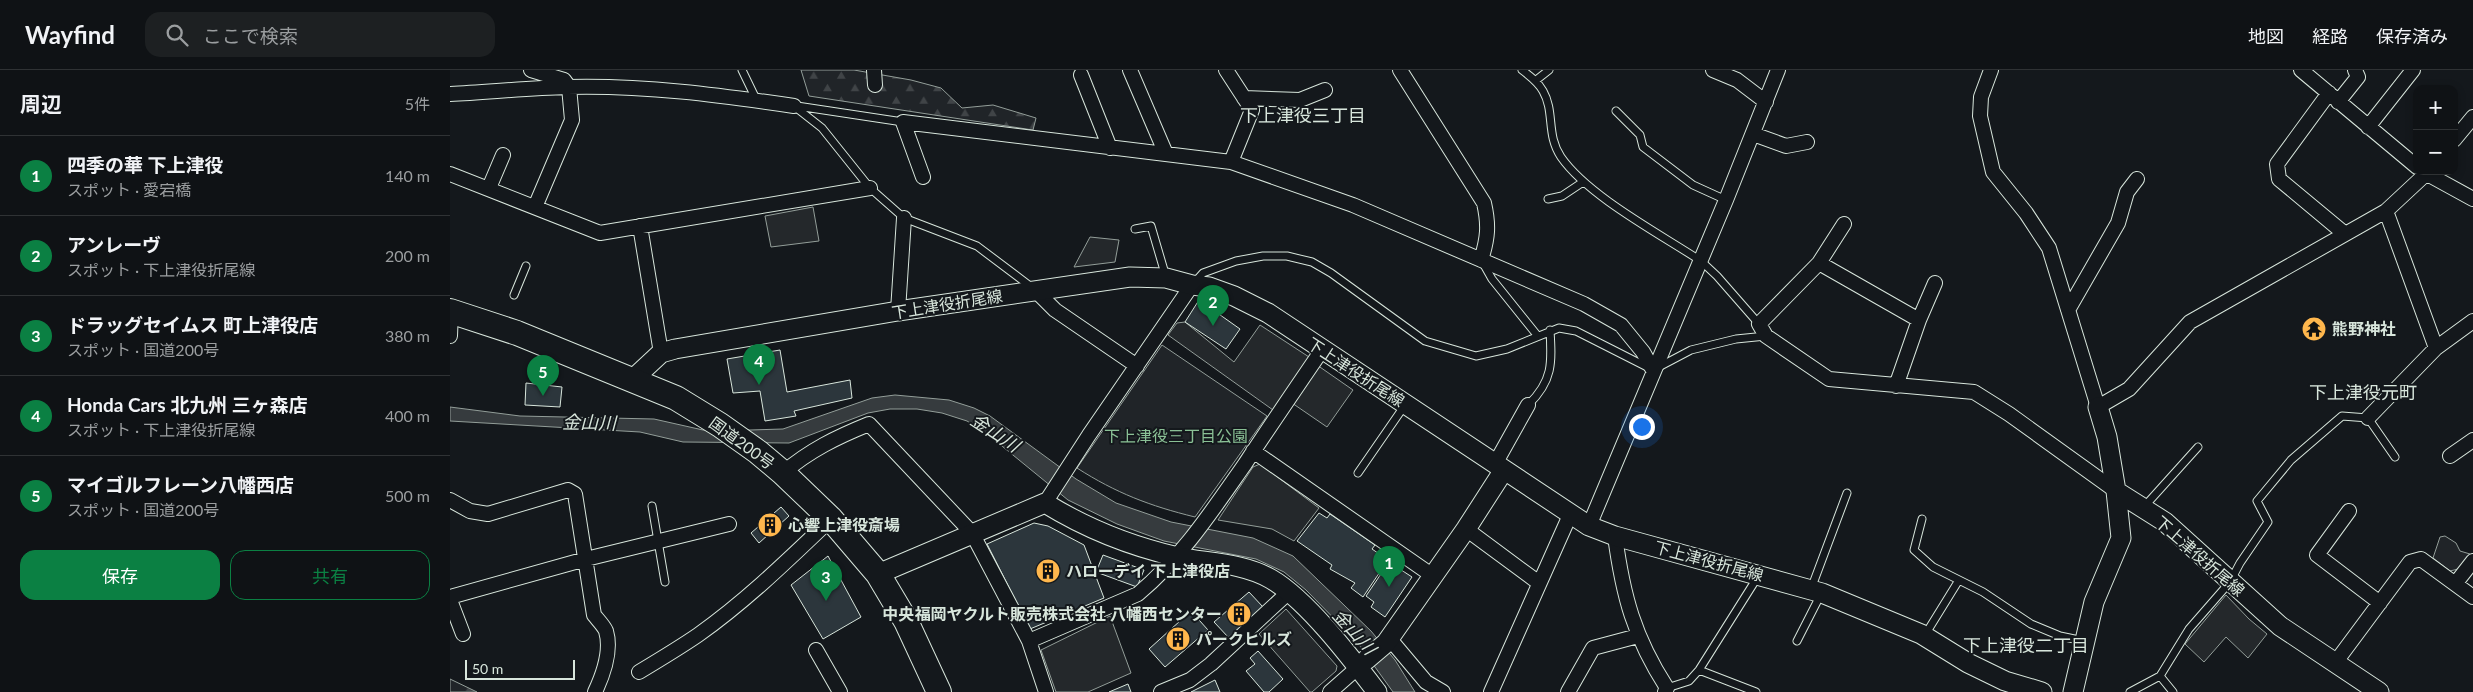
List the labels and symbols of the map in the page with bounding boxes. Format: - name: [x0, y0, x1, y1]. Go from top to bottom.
- district label: 下上津役三丁目: [1240, 104, 1366, 126]
- street label: 下上津役折尾線: [890, 285, 1004, 322]
- pin: 2: [1197, 285, 1229, 326]
- temple icon: 熊野神社: [2301, 316, 2327, 342]
- place label: 熊野神社: [2332, 319, 2396, 338]
- street label: 下上津役折尾線: [1304, 333, 1408, 410]
- pin: 4: [743, 344, 775, 385]
- pin: 5: [527, 355, 559, 396]
- district label: 下上津役元町: [2309, 381, 2417, 403]
- water label: 金山川: [967, 408, 1026, 457]
- water label: 金山川: [562, 411, 618, 434]
- street label: 国道200号: [706, 413, 779, 473]
- your location: [1629, 414, 1655, 440]
- park label: 下上津役三丁目公園: [1104, 426, 1248, 445]
- building icon: 心響上津役斎場: [757, 512, 783, 538]
- street label: 下上津役折尾線: [2152, 512, 2249, 600]
- place label: 心響上津役斎場: [788, 515, 900, 534]
- street label: 下上津役折尾線: [1653, 537, 1766, 584]
- pin: 1: [1373, 546, 1405, 587]
- building icon: ハローデイ 下上津役店: [1035, 558, 1061, 584]
- pin: 3: [810, 560, 842, 601]
- place label: ハローデイ 下上津役店: [1066, 561, 1230, 580]
- building icon: 中央福岡ヤクルト販売株式会社 八幡西センター: [1226, 601, 1252, 627]
- place label: 中央福岡ヤクルト販売株式会社 八幡西センター: [883, 604, 1222, 623]
- water label: 金山川: [1329, 604, 1382, 660]
- building icon: パークヒルズ: [1165, 626, 1191, 652]
- place label: パークヒルズ: [1196, 629, 1292, 648]
- district label: 下上津役二丁目: [1963, 634, 2089, 656]
- scale bar: [465, 657, 575, 680]

